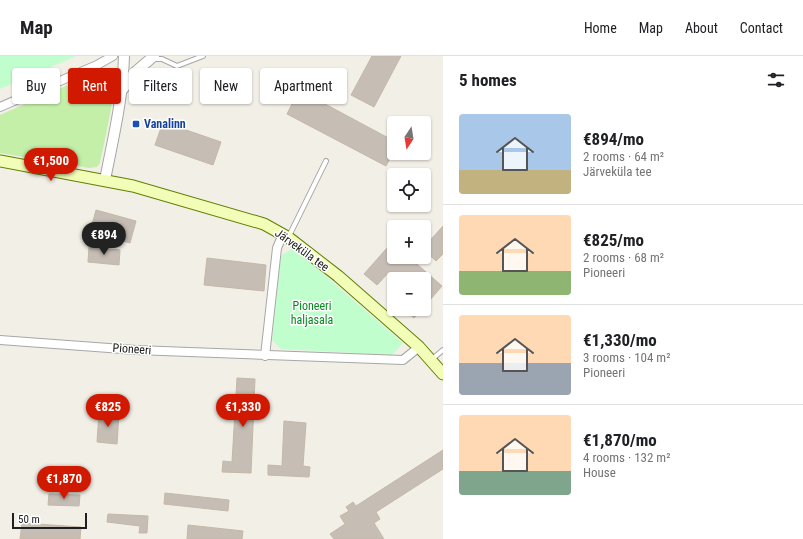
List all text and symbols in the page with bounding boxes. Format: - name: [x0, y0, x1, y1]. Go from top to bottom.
- text: Map: [20, 16, 53, 39]
- text: Home: [584, 20, 617, 36]
- text: Map: [639, 20, 663, 36]
- text: About: [685, 20, 718, 36]
- text: Contact: [740, 20, 783, 36]
- chip: Buy: [12, 68, 60, 104]
- chip: Rent: [68, 68, 121, 104]
- chip: Filters: [129, 68, 192, 104]
- chip: New: [200, 68, 252, 104]
- chip: Apartment: [260, 68, 347, 104]
- icon: filters: [765, 69, 787, 91]
- text: 5 homes: [459, 70, 517, 90]
- north arrow: [387, 116, 431, 160]
- map controls: [387, 116, 431, 316]
- place label: Vanalinn: [144, 117, 186, 131]
- marker: Vanalinn: [131, 119, 141, 129]
- text: €894/mo: [583, 129, 644, 149]
- icon: home: [491, 130, 539, 178]
- pin: €1,500: [18, 148, 84, 182]
- text: 2 rooms · 64 m²: [583, 149, 664, 164]
- text: €1,500: [33, 153, 69, 168]
- text: Järveküla tee: [583, 164, 652, 179]
- button: locate: [387, 168, 431, 212]
- button: +: [387, 220, 431, 264]
- pin: €894: [80, 222, 128, 256]
- street label: Järveküla tee: [272, 226, 332, 274]
- text: €894: [91, 227, 117, 242]
- text: €825/mo: [583, 230, 644, 250]
- icon: home: [491, 231, 539, 279]
- text: 2 rooms · 68 m²: [583, 250, 664, 265]
- text: Pioneeri: [583, 265, 625, 280]
- button: −: [387, 272, 431, 316]
- park label: Pioneeri haljasala: [291, 299, 333, 327]
- text: €1,330/mo: [583, 330, 657, 350]
- icon: home: [491, 331, 539, 379]
- street label: Pioneeri: [112, 341, 152, 357]
- text: 3 rooms · 104 m²: [583, 350, 670, 365]
- text: Pioneeri: [583, 365, 625, 380]
- pin: €825: [84, 394, 132, 428]
- pin: €1,330: [210, 394, 276, 428]
- text: €825: [95, 399, 121, 414]
- text: €1,330: [225, 399, 261, 414]
- text: €1,870/mo: [583, 430, 657, 450]
- icon: home: [491, 431, 539, 479]
- text: 4 rooms · 132 m²: [583, 450, 670, 465]
- text: House: [583, 465, 616, 480]
- pin: €1,870: [31, 466, 97, 500]
- text: €1,870: [46, 471, 82, 486]
- scale bar: [12, 511, 87, 530]
- text: 50 m: [18, 513, 40, 526]

